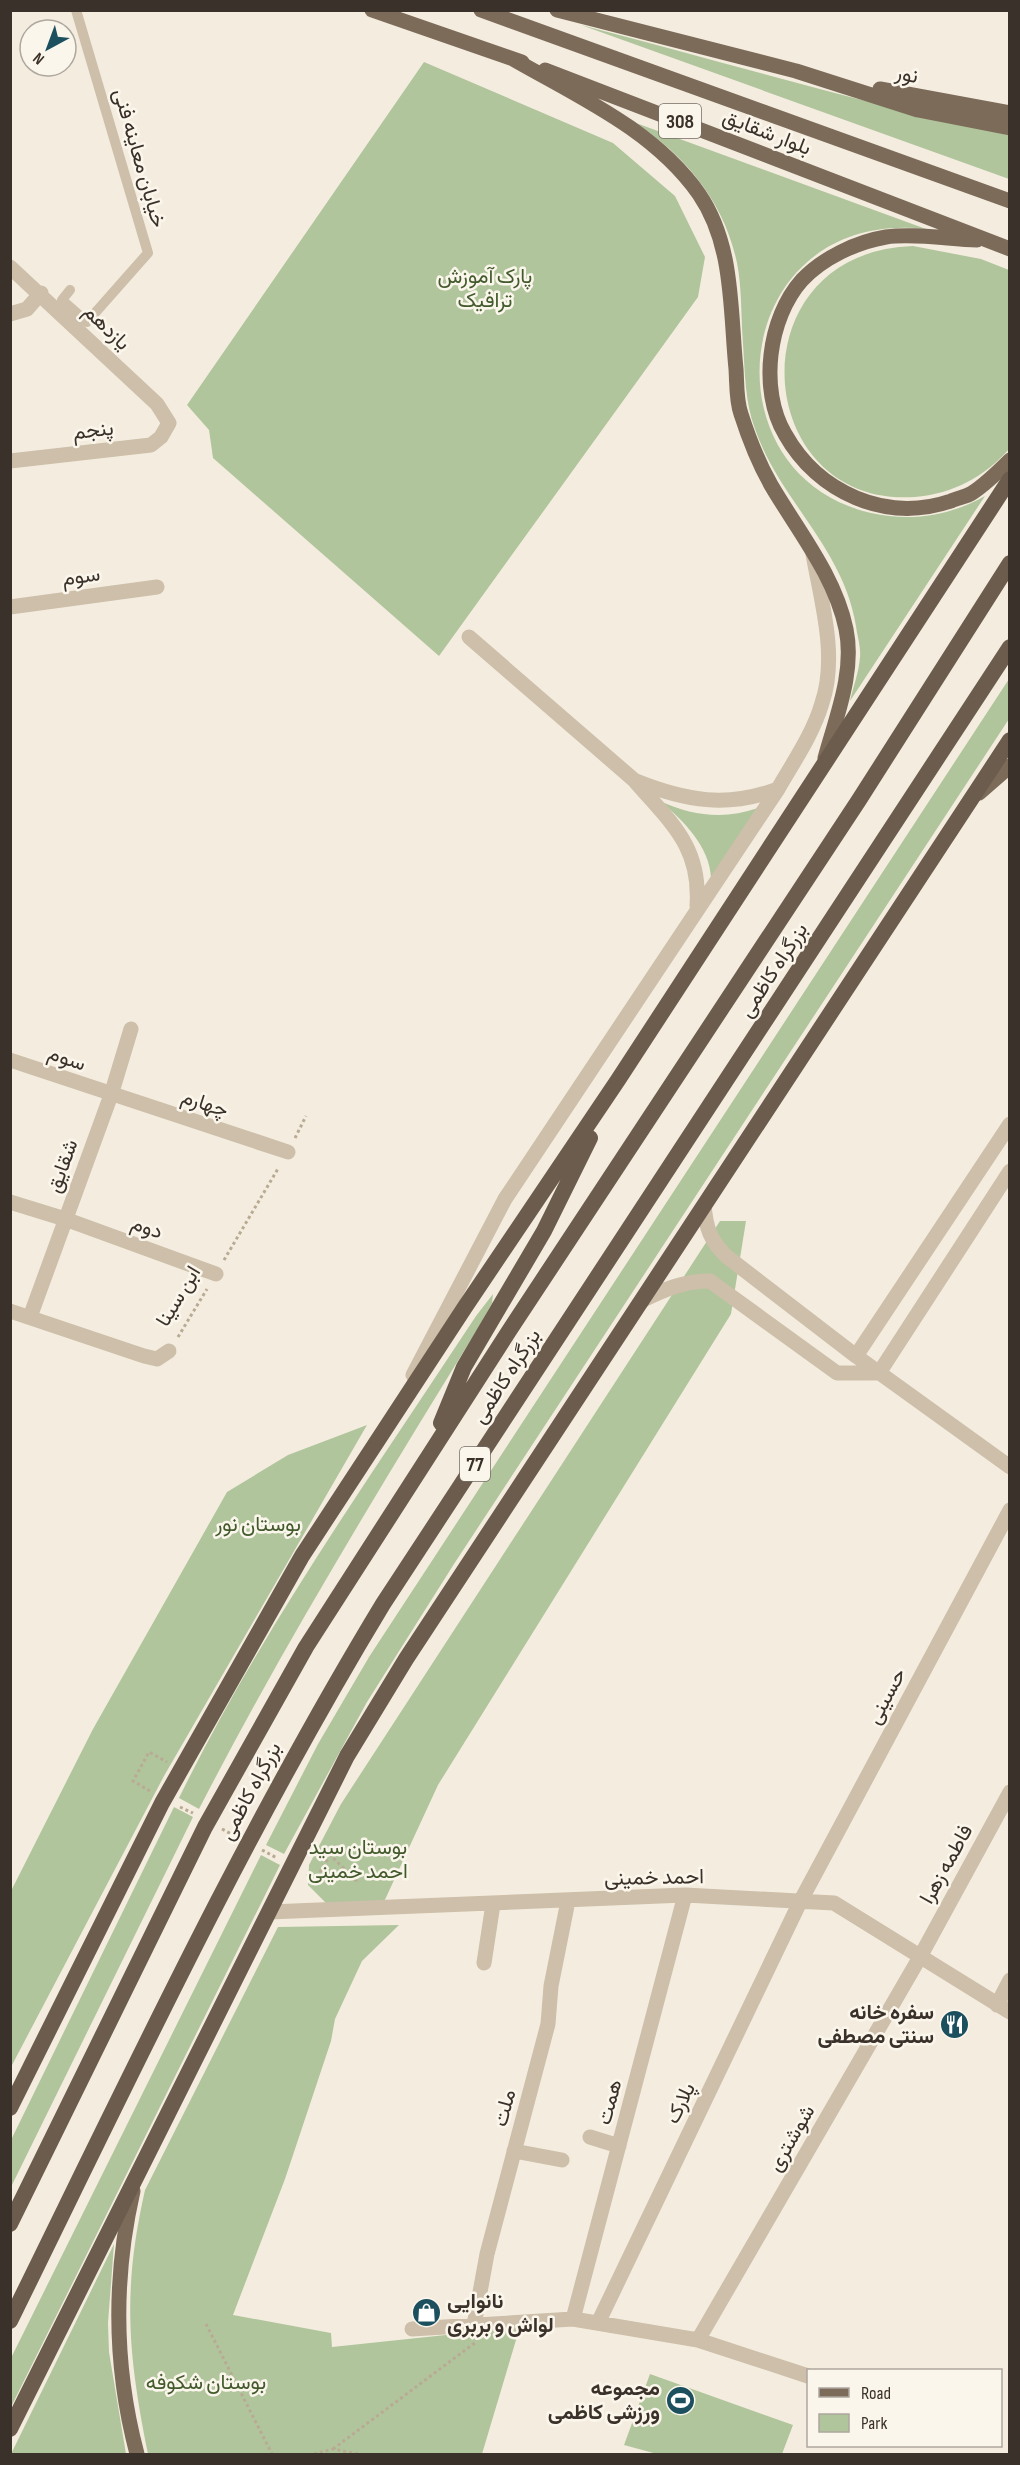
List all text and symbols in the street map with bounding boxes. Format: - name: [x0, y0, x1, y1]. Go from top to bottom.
- north arrow: [18, 18, 78, 78]
- text: N: [30, 48, 49, 68]
- street label: نور: [892, 60, 921, 89]
- street label: خیابان معاینه فنی: [108, 86, 171, 230]
- road number: 308: [659, 104, 701, 138]
- street label: بلوار شقایق: [719, 104, 815, 161]
- park label: پارک آموزش ترافیک: [438, 264, 532, 313]
- street label: یازدهم: [77, 299, 135, 356]
- street label: پنجم: [71, 416, 115, 446]
- street label: سوم: [60, 561, 102, 593]
- street label: بزرگراه کاظمی: [734, 918, 813, 1022]
- street label: سوم: [44, 1040, 89, 1077]
- street label: چهارم: [178, 1084, 232, 1124]
- street label: شقایق: [41, 1136, 84, 1196]
- street label: دوم: [127, 1210, 166, 1246]
- street label: ابن سینا: [151, 1261, 206, 1331]
- street label: بزرگراه کاظمی: [467, 1324, 546, 1428]
- road number: 77: [460, 1447, 490, 1481]
- park label: بوستان نور: [214, 1512, 301, 1537]
- street label: حسینی: [861, 1664, 912, 1729]
- street label: بزرگراه کاظمی: [214, 1738, 287, 1845]
- street label: فاطمه زهرا: [914, 1820, 978, 1908]
- park label: بوستان سید احمد خمینی: [308, 1835, 408, 1884]
- street label: احمد خمینی: [604, 1864, 704, 1891]
- place label: سفره خانه سنتی مصطفی: [818, 2000, 934, 2049]
- restaurant icon: سفره خانه سنتی مصطفی: [939, 2008, 971, 2040]
- street label: همت: [591, 2077, 628, 2128]
- street label: پلارک: [660, 2078, 702, 2128]
- street label: ملت: [488, 2087, 521, 2129]
- street label: شوشتری: [762, 2100, 820, 2176]
- place label: نانوایی لواش و بربری: [447, 2289, 554, 2338]
- shop icon: نانوایی لواش و بربری: [410, 2297, 442, 2329]
- legend: [807, 2369, 1002, 2447]
- park label: بوستان شکوفه: [146, 2370, 266, 2395]
- place label: مجموعه ورزشی کاظمی: [548, 2376, 660, 2425]
- text: Road: [861, 2383, 891, 2404]
- sports icon: مجموعه ورزشی کاظمی: [665, 2384, 697, 2416]
- text: Park: [861, 2413, 887, 2434]

